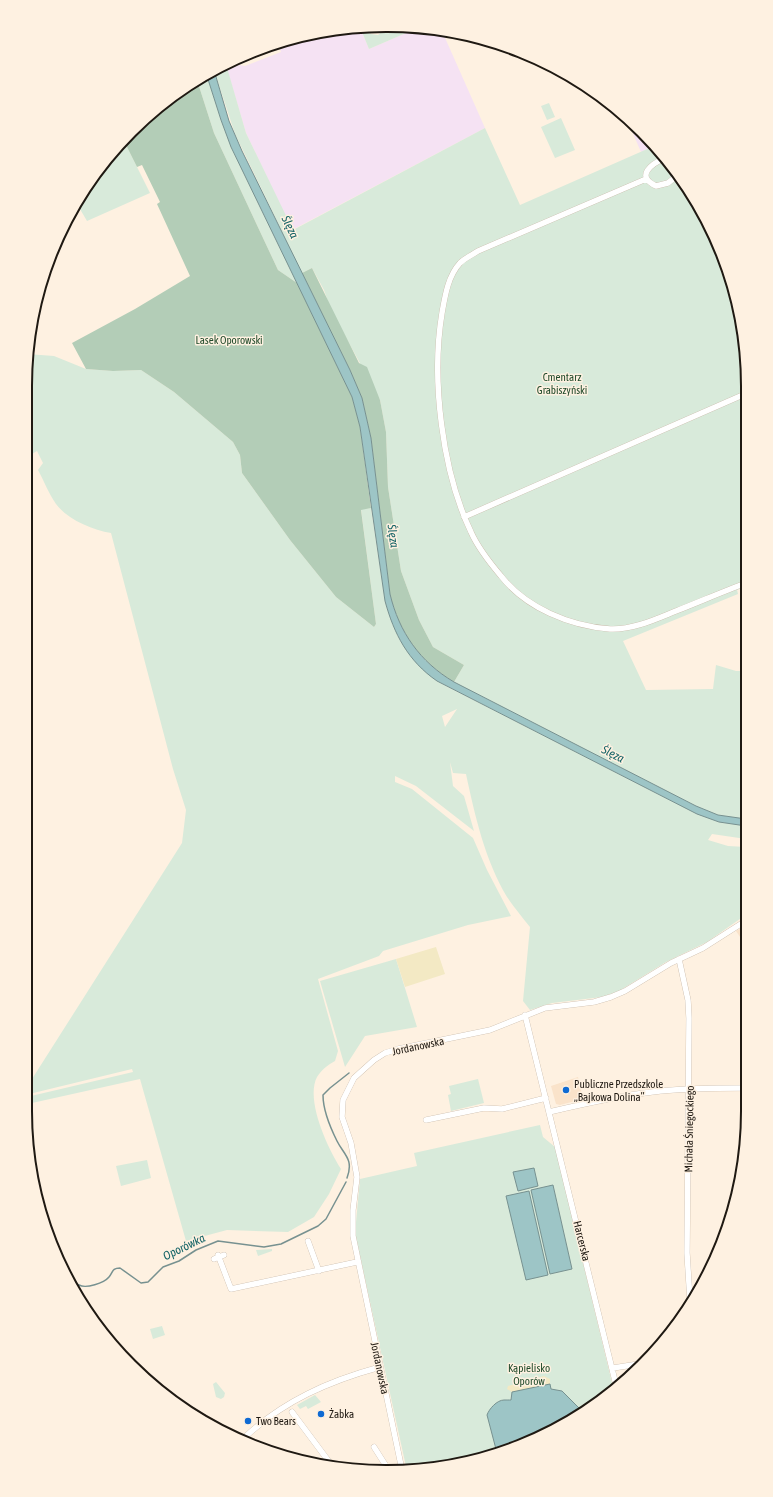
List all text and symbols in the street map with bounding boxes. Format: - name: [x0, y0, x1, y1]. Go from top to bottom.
- water label: Ślęza: [278, 213, 302, 241]
- park label: Lasek Oporowski: [195, 334, 263, 346]
- park label: Cmentarz Grabiszyński: [537, 371, 587, 396]
- water label: Ślęza: [384, 523, 402, 549]
- water label: Ślęza: [599, 742, 627, 766]
- street label: Jordanowska: [391, 1035, 445, 1057]
- place label: Publiczne Przedszkole „Bajkowa Dolina”: [574, 1078, 663, 1103]
- marker: Publiczne Przedszkole „Bajkowa Dolina”: [561, 1085, 571, 1095]
- street label: Michała Śniegockiego: [682, 1085, 696, 1173]
- street label: Harcerska: [571, 1220, 593, 1262]
- water label: Oporówka: [161, 1231, 208, 1263]
- street label: Jordanowska: [369, 1341, 391, 1395]
- park label: Kąpielisko Oporów: [508, 1362, 550, 1387]
- place label: Żabka: [329, 1408, 354, 1420]
- marker: Żabka: [316, 1409, 326, 1419]
- place label: Two Bears: [256, 1415, 296, 1427]
- marker: Two Bears: [243, 1416, 253, 1426]

